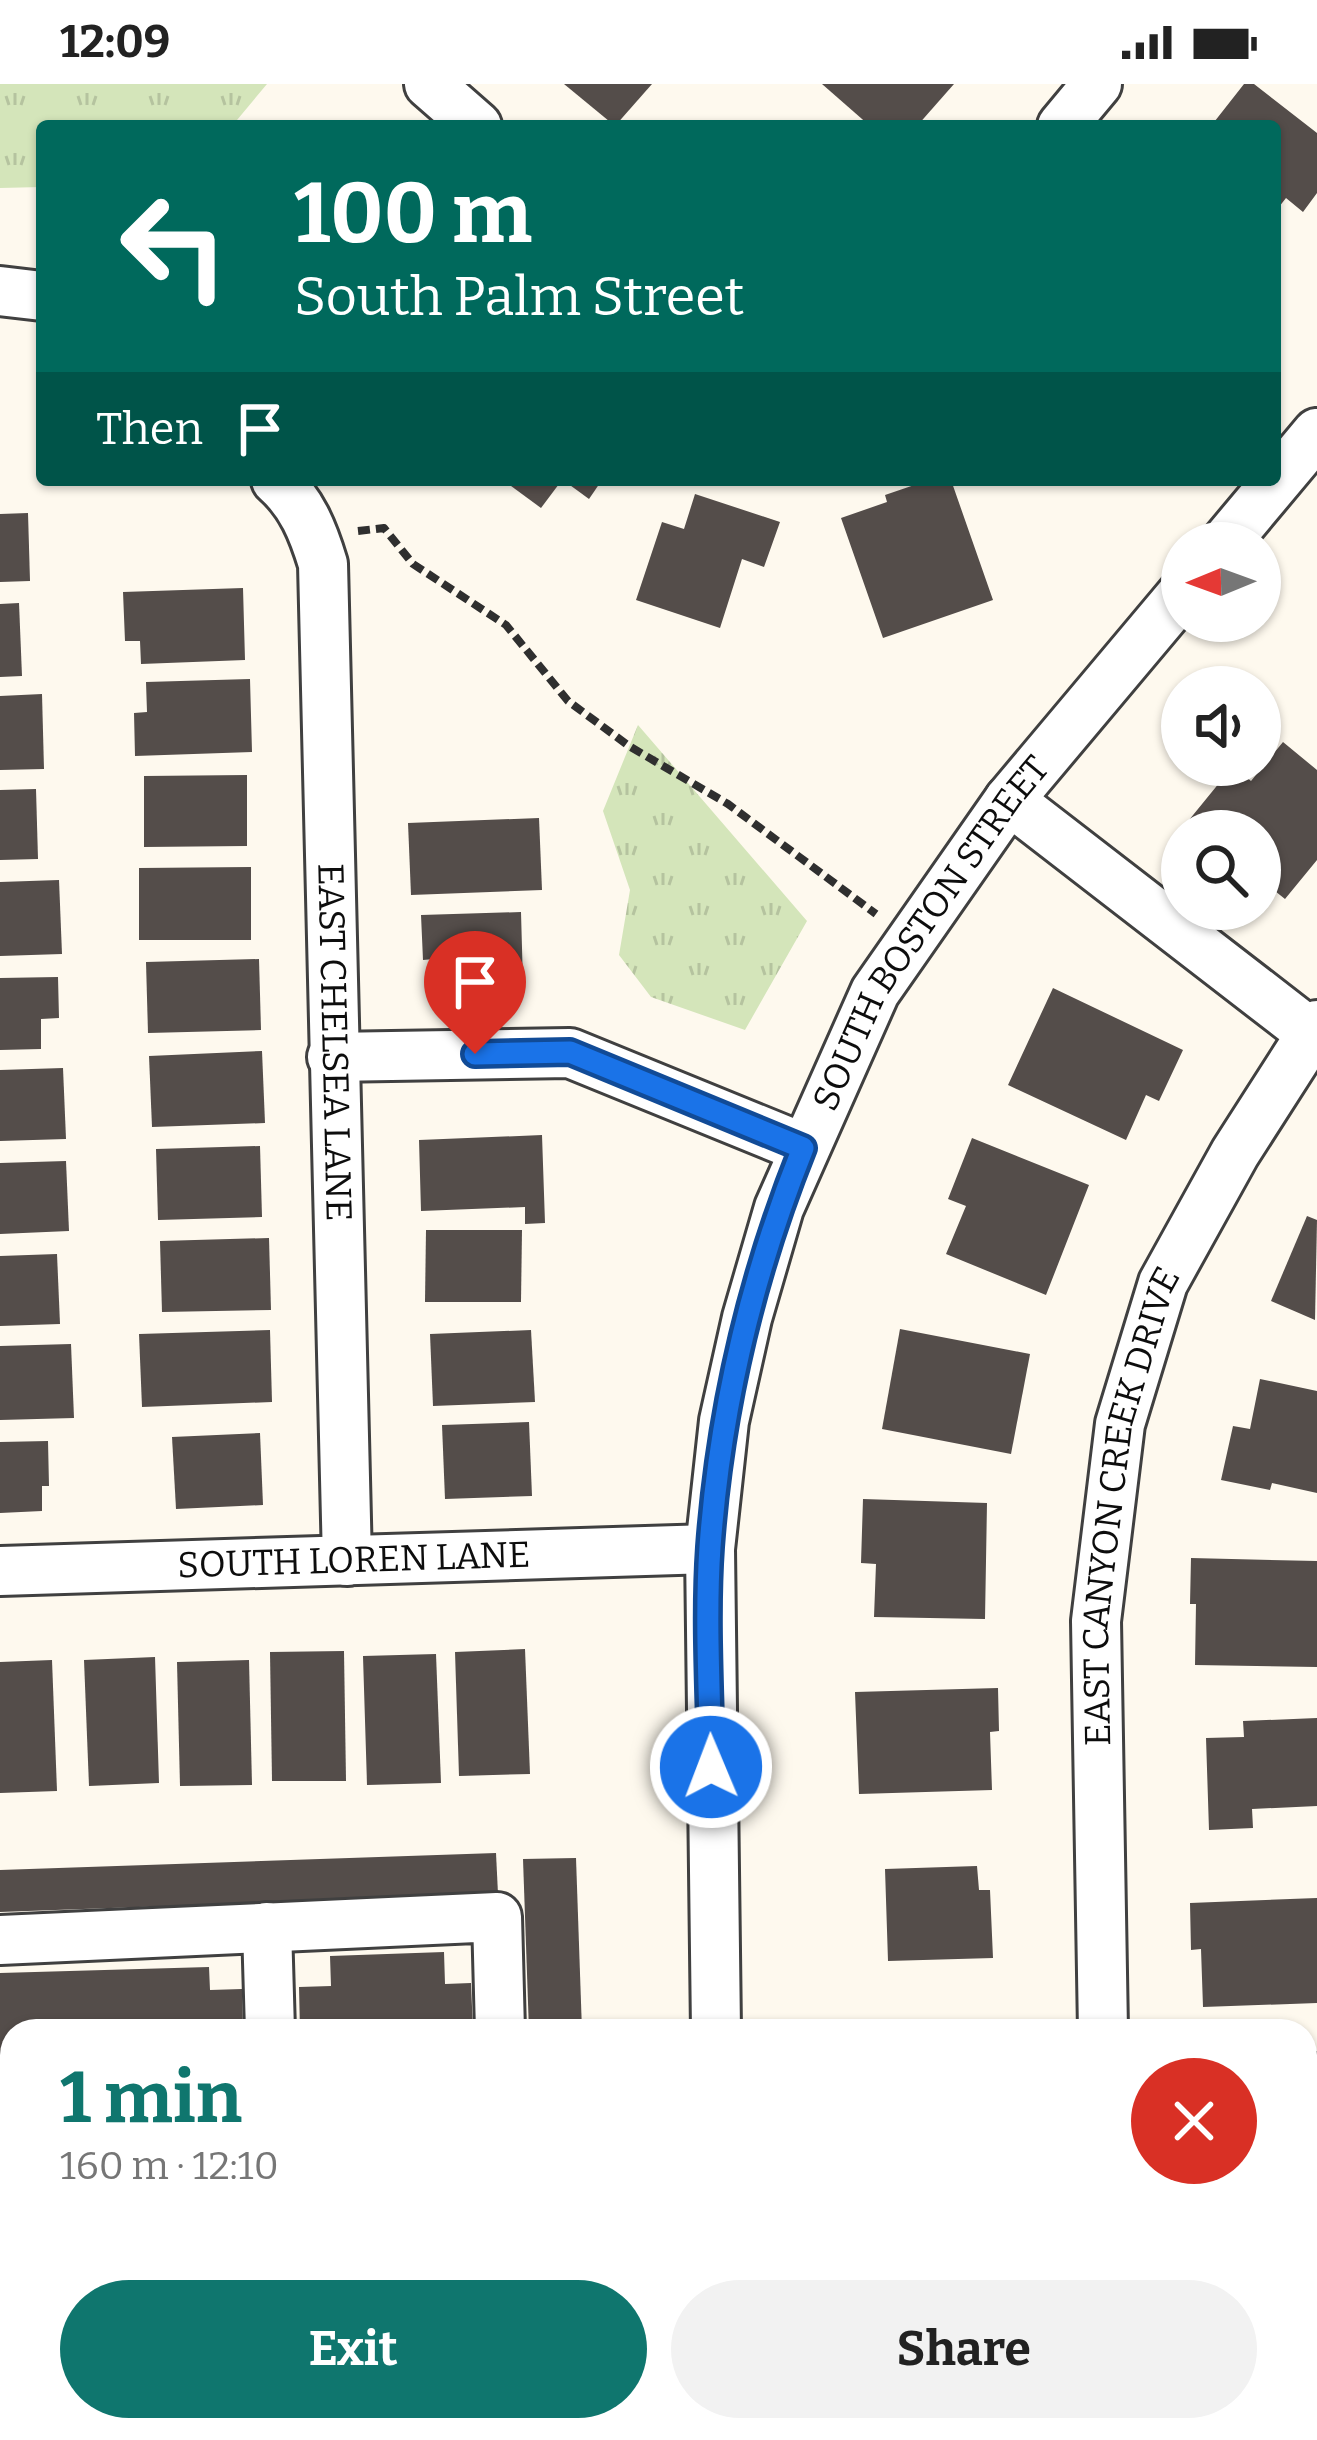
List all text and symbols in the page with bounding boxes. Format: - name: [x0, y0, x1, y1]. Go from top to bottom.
- text: 12:09: [60, 15, 170, 69]
- text: 100 m: [294, 163, 532, 264]
- icon: left: [96, 168, 252, 324]
- text: South Palm Street: [294, 265, 744, 329]
- icon: arrive: [227, 396, 293, 462]
- text: Then: [96, 402, 203, 456]
- north arrow: [1161, 522, 1281, 642]
- map controls: [1161, 522, 1281, 930]
- button: sound: [1161, 666, 1281, 786]
- street label: SOUTH BOSTON STREET: [803, 747, 1058, 1117]
- button: search: [1161, 810, 1281, 930]
- street label: EAST CHELSEA LANE: [308, 863, 361, 1222]
- pin: [424, 931, 526, 1054]
- icon: arrive: [442, 949, 508, 1015]
- street label: EAST CANYON CREEK DRIVE: [1073, 1259, 1189, 1746]
- street label: SOUTH LOREN LANE: [177, 1533, 531, 1587]
- position arrow: [648, 1704, 774, 1830]
- text: 1 min: [60, 2055, 242, 2141]
- button: close: [1131, 2058, 1257, 2184]
- text: 160 m · 12:10: [60, 2143, 279, 2189]
- button: Exit: [60, 2280, 647, 2418]
- button: Share: [671, 2280, 1257, 2418]

